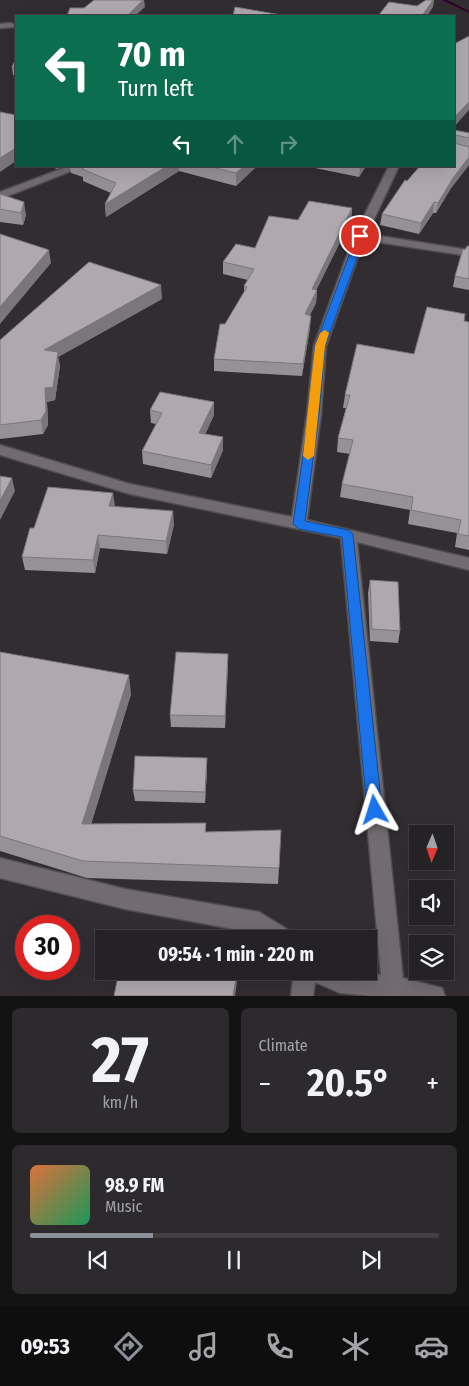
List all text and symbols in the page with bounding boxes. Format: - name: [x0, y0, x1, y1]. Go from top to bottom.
- text: 70 m: [118, 33, 186, 75]
- icon: left: [35, 35, 100, 100]
- text: Turn left: [118, 75, 194, 102]
- icon: left: [168, 130, 196, 158]
- icon: ahead: [221, 130, 249, 158]
- icon: right: [274, 130, 302, 158]
- pin: [339, 215, 381, 257]
- icon: arrive: [346, 222, 374, 250]
- position arrow: [348, 783, 400, 835]
- north arrow: [409, 825, 454, 870]
- map controls: [409, 825, 454, 980]
- button: sound: [409, 880, 454, 925]
- speed limit sign: 30: [15, 915, 80, 980]
- button: layers: [409, 935, 454, 980]
- text: 09:54 · 1 min · 220 m: [158, 943, 314, 966]
- text: 27: [92, 1021, 149, 1099]
- text: Climate: [259, 1036, 308, 1055]
- text: 20.5°: [307, 1060, 390, 1106]
- text: −: [259, 1067, 271, 1100]
- text: +: [426, 1067, 439, 1100]
- text: km/h: [102, 1093, 138, 1112]
- text: 98.9 FM: [105, 1174, 164, 1197]
- text: Music: [105, 1197, 142, 1216]
- icon: previous: [84, 1246, 112, 1274]
- icon: pause: [220, 1246, 248, 1274]
- icon: next: [357, 1246, 385, 1274]
- icon: directions: [111, 1329, 146, 1364]
- icon: music: [186, 1329, 221, 1364]
- icon: phone: [262, 1329, 297, 1364]
- icon: climate: [338, 1329, 373, 1364]
- icon: car: [414, 1329, 449, 1364]
- text: 09:53: [20, 1333, 70, 1360]

